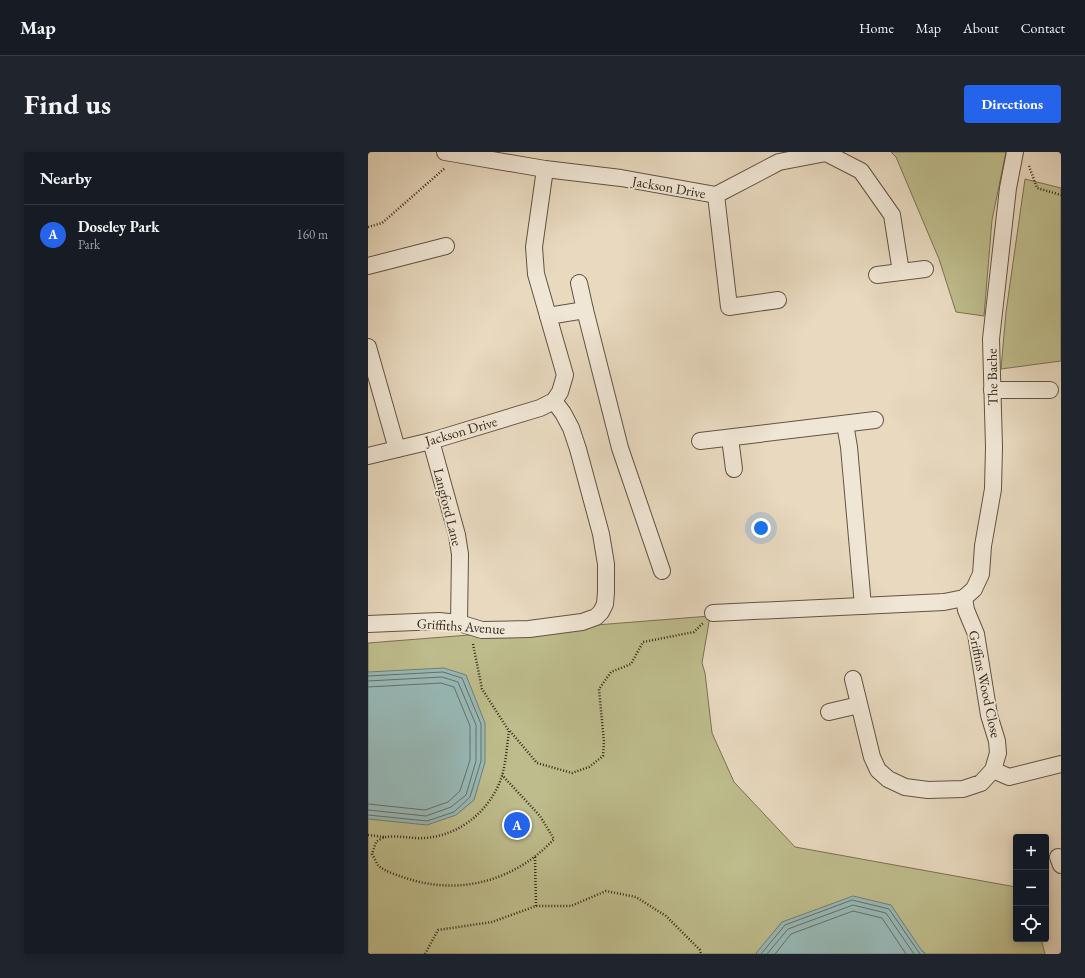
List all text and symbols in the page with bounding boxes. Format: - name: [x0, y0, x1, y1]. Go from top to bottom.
- text: Map: [20, 15, 56, 40]
- text: Home: [859, 19, 894, 37]
- text: Map: [916, 19, 941, 37]
- text: About: [963, 19, 999, 37]
- text: Contact: [1021, 19, 1065, 37]
- button: Directions: [964, 85, 1061, 123]
- text: Find us: [24, 86, 111, 122]
- text: Nearby: [40, 167, 92, 189]
- street label: Jackson Drive: [630, 172, 708, 202]
- text: Doseley Park: [78, 217, 159, 236]
- text: A: [48, 226, 58, 243]
- text: 160 m: [297, 226, 328, 243]
- text: Park: [78, 236, 100, 253]
- street label: The Bache: [982, 348, 1001, 406]
- street label: Jackson Drive: [422, 412, 500, 450]
- street label: Langford Lane: [430, 466, 466, 548]
- your location: [751, 518, 771, 538]
- street label: Griffiths Avenue: [416, 614, 506, 638]
- street label: Griffins Wood Close: [965, 629, 1005, 740]
- pin: A: [504, 810, 530, 840]
- map controls: [1013, 834, 1049, 942]
- button: +: [1013, 834, 1049, 870]
- button: −: [1013, 870, 1049, 906]
- button: locate: [1013, 906, 1049, 942]

